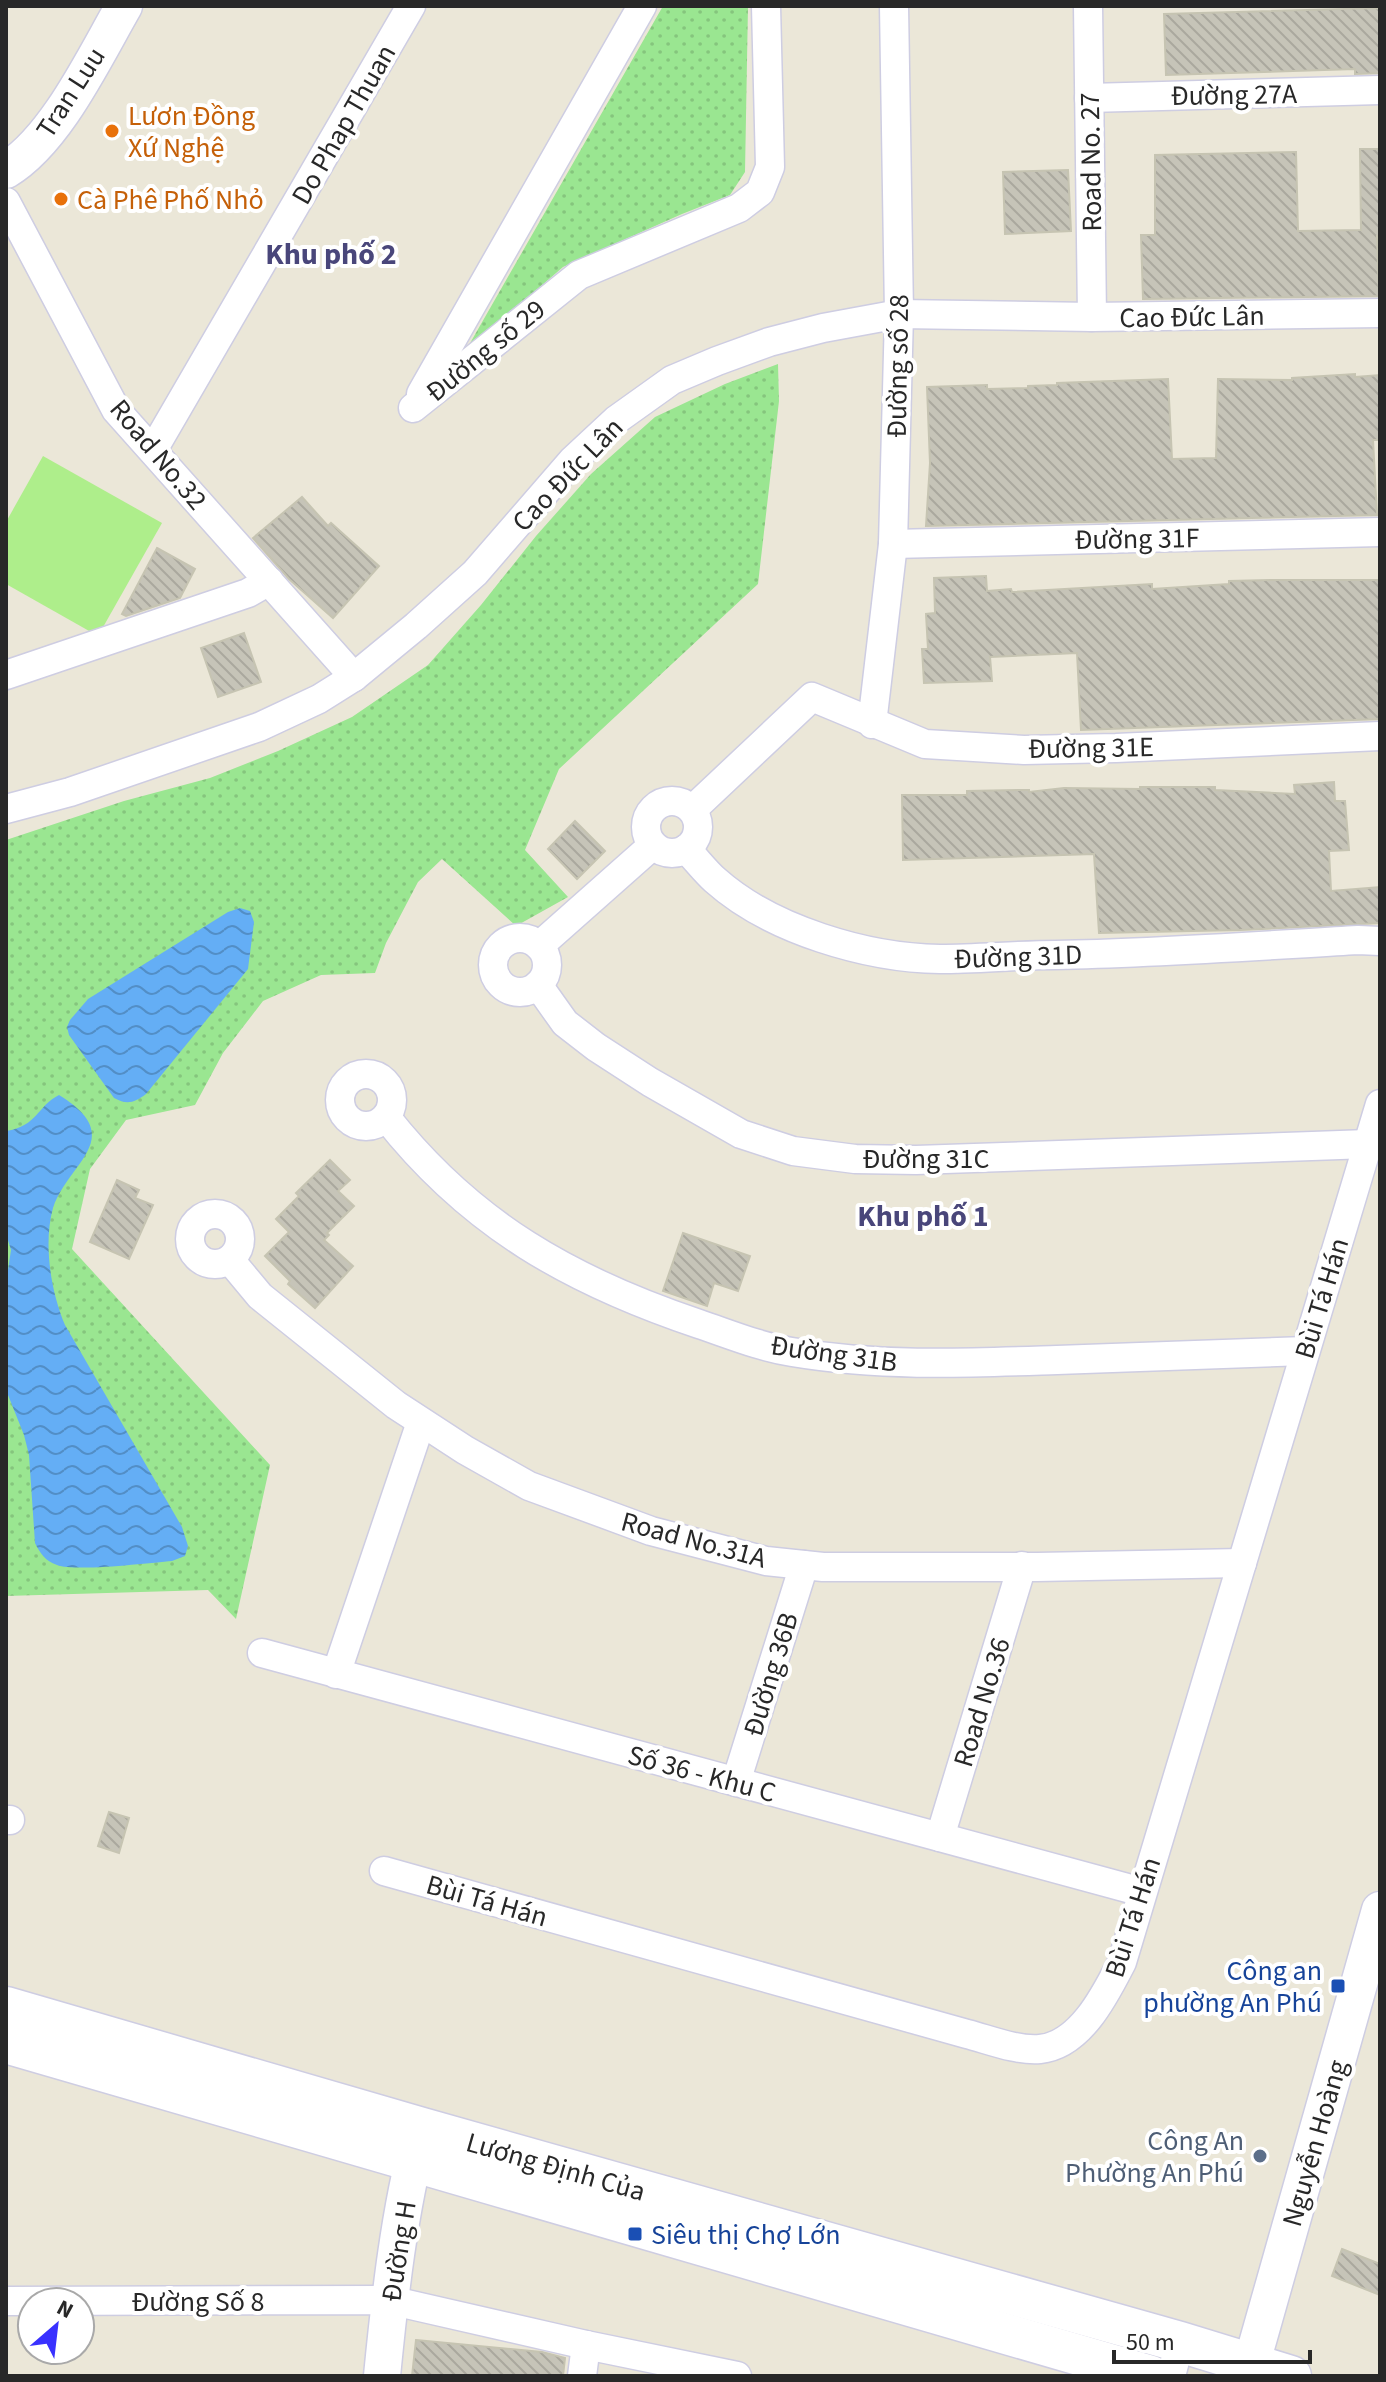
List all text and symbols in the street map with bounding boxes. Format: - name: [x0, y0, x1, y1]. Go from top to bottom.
- street label: Do Phap Thuan: [282, 37, 406, 212]
- street label: Tran Luu: [26, 39, 115, 146]
- street label: Đường 27A: [1171, 74, 1298, 116]
- street label: Road No. 27: [1070, 92, 1112, 232]
- place label: Lươn Đồng Xứ Nghệ: [128, 96, 255, 168]
- marker: Lươn Đồng Xứ Nghệ: [103, 122, 121, 140]
- place label: Cà Phê Phố Nhỏ: [77, 180, 264, 220]
- marker: Cà Phê Phố Nhỏ: [52, 190, 70, 208]
- district label: Khu phố 2: [265, 233, 397, 276]
- street label: Đường số 29: [417, 290, 554, 411]
- street label: Đường số 28: [877, 294, 919, 438]
- street label: Cao Đức Lân: [1119, 296, 1265, 338]
- street label: Road No.32: [100, 391, 216, 519]
- street label: Cao Đức Lân: [503, 409, 633, 541]
- street label: Đường 31F: [1074, 518, 1200, 560]
- street label: Đường 31E: [1028, 727, 1154, 769]
- street label: Đường 31D: [953, 935, 1083, 979]
- street label: Đường 31C: [862, 1139, 990, 1179]
- district label: Khu phố 1: [857, 1195, 989, 1238]
- street label: Bùi Tá Hán: [1285, 1233, 1359, 1364]
- street label: Đường 31B: [768, 1325, 900, 1383]
- street label: Road No.31A: [617, 1501, 772, 1579]
- street label: Đường 36B: [733, 1607, 809, 1741]
- street label: Road No.36: [943, 1633, 1021, 1772]
- street label: Số 36 - Khu C: [623, 1735, 780, 1813]
- street label: Bùi Tá Hán: [1095, 1852, 1171, 1983]
- street label: Bùi Tá Hán: [421, 1865, 552, 1937]
- place label: Công an phường An Phú: [1143, 1951, 1322, 2023]
- marker: Công an phường An Phú: [1329, 1977, 1347, 1995]
- street label: Nguyễn Hoàng: [1272, 2055, 1358, 2231]
- place label: Công An Phường An Phú: [1065, 2121, 1244, 2193]
- street label: Lương Định Của: [461, 2122, 650, 2212]
- marker: Công An Phường An Phú: [1251, 2147, 1269, 2165]
- street label: Đường H: [371, 2198, 427, 2304]
- place label: Siêu thị Chợ Lớn: [651, 2215, 841, 2255]
- marker: Siêu thị Chợ Lớn: [626, 2225, 644, 2243]
- street label: Đường Số 8: [132, 2282, 264, 2322]
- north arrow: [16, 2286, 96, 2366]
- text: N: [51, 2292, 79, 2327]
- scale bar: [1114, 2314, 1310, 2364]
- text: 50 m: [1126, 2325, 1175, 2360]

